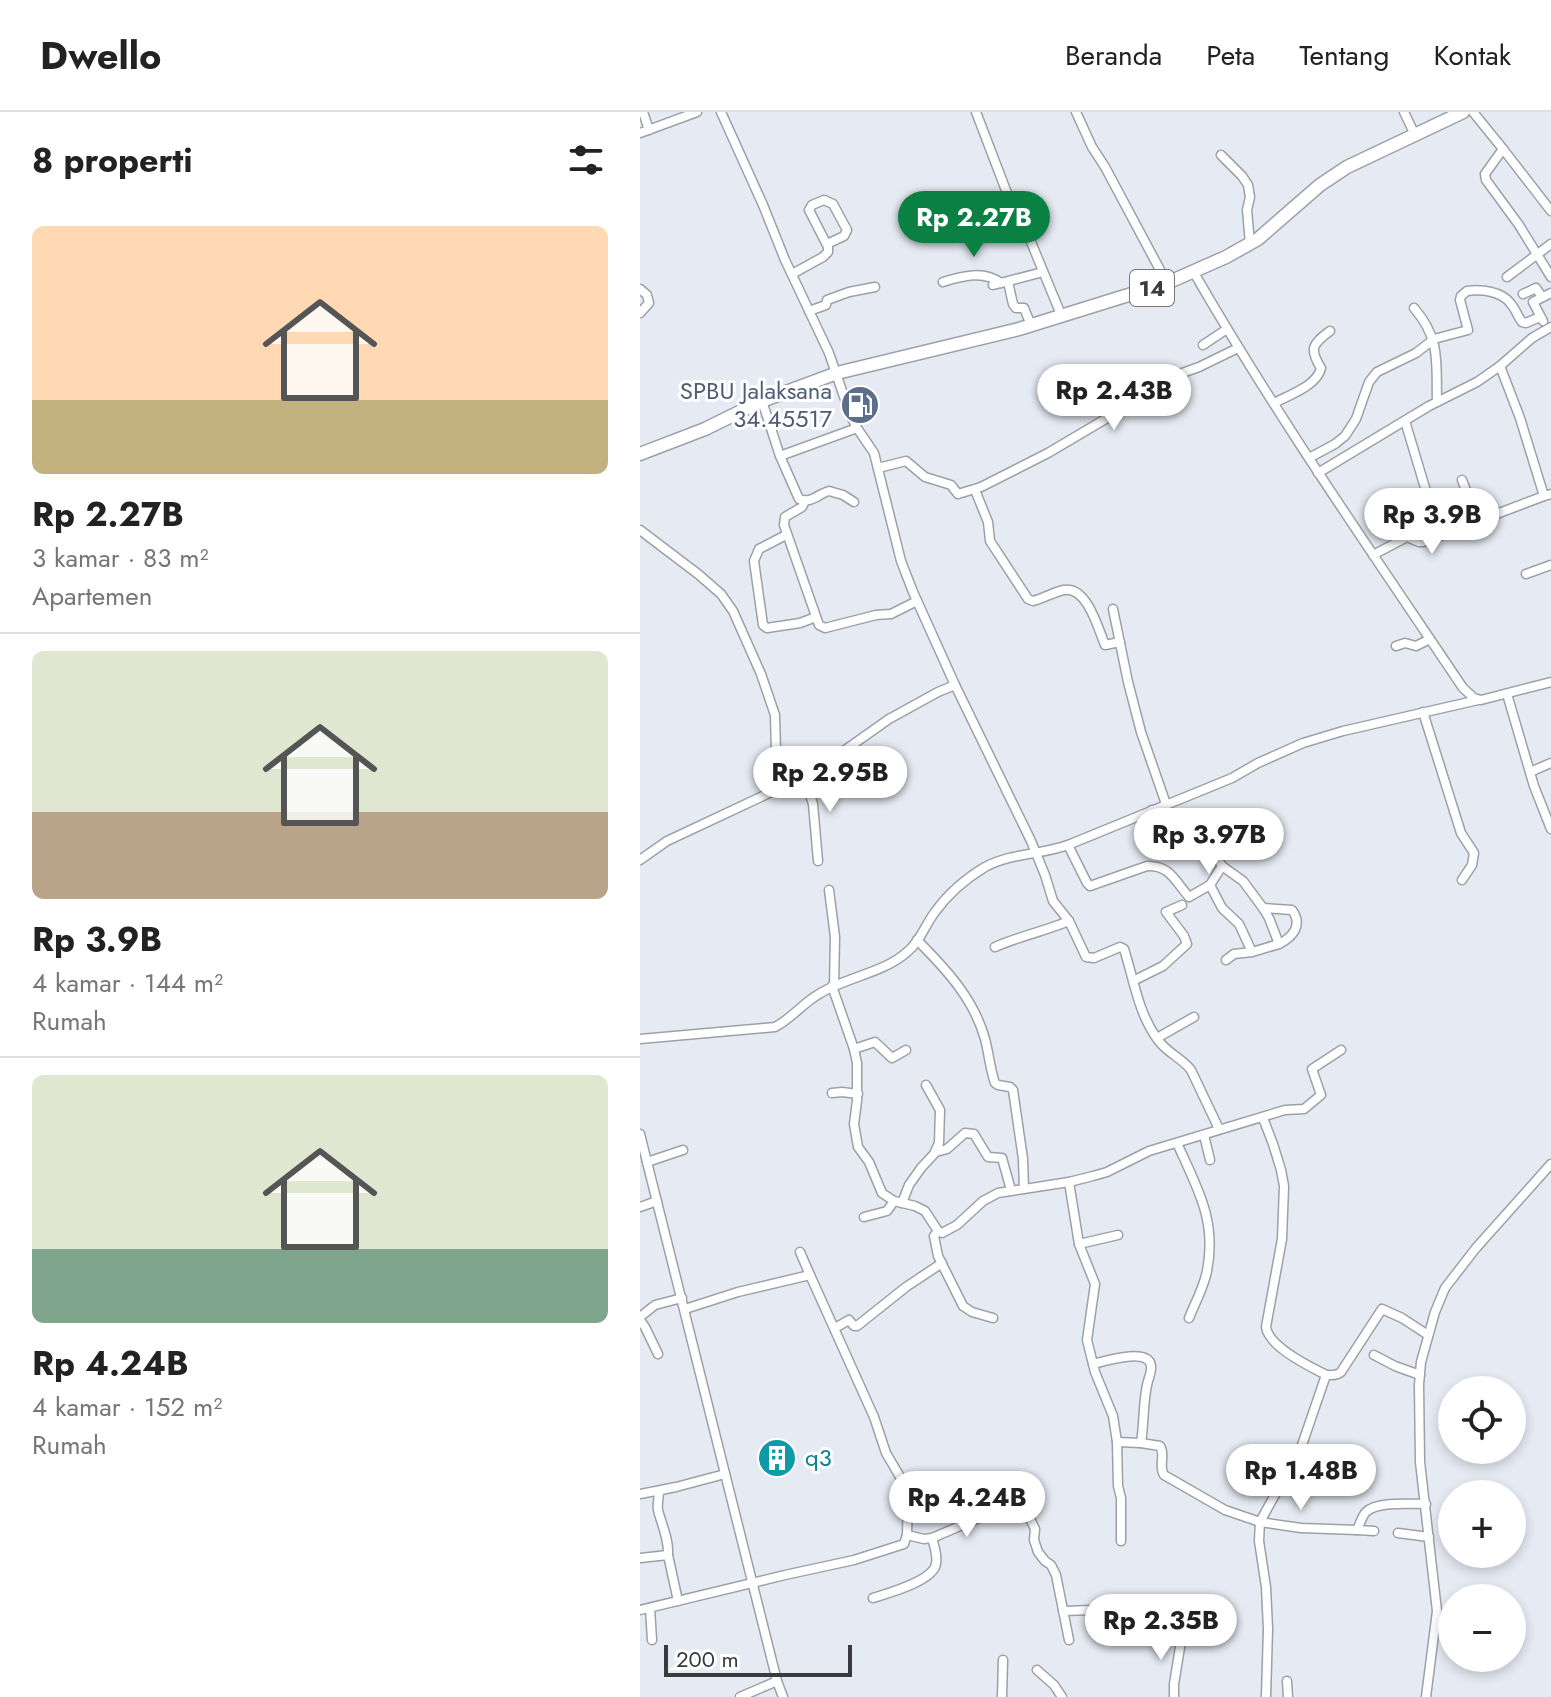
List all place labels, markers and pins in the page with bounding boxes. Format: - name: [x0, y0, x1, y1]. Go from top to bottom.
- pin: Rp 2.27B: [891, 191, 1057, 259]
- pin: Rp 2.43B: [1031, 364, 1197, 432]
- place label: SPBU Jalaksana 34.45517: [680, 373, 832, 436]
- fuel station icon: SPBU Jalaksana 34.45517: [839, 384, 881, 426]
- pin: Rp 3.9B: [1358, 488, 1506, 556]
- pin: Rp 2.95B: [747, 746, 913, 814]
- pin: Rp 3.97B: [1126, 808, 1292, 876]
- building icon: q3: [756, 1437, 798, 1479]
- place label: q3: [805, 1440, 832, 1475]
- pin: Rp 1.48B: [1218, 1444, 1384, 1512]
- pin: Rp 4.24B: [884, 1471, 1050, 1539]
- pin: Rp 2.35B: [1078, 1594, 1244, 1662]

